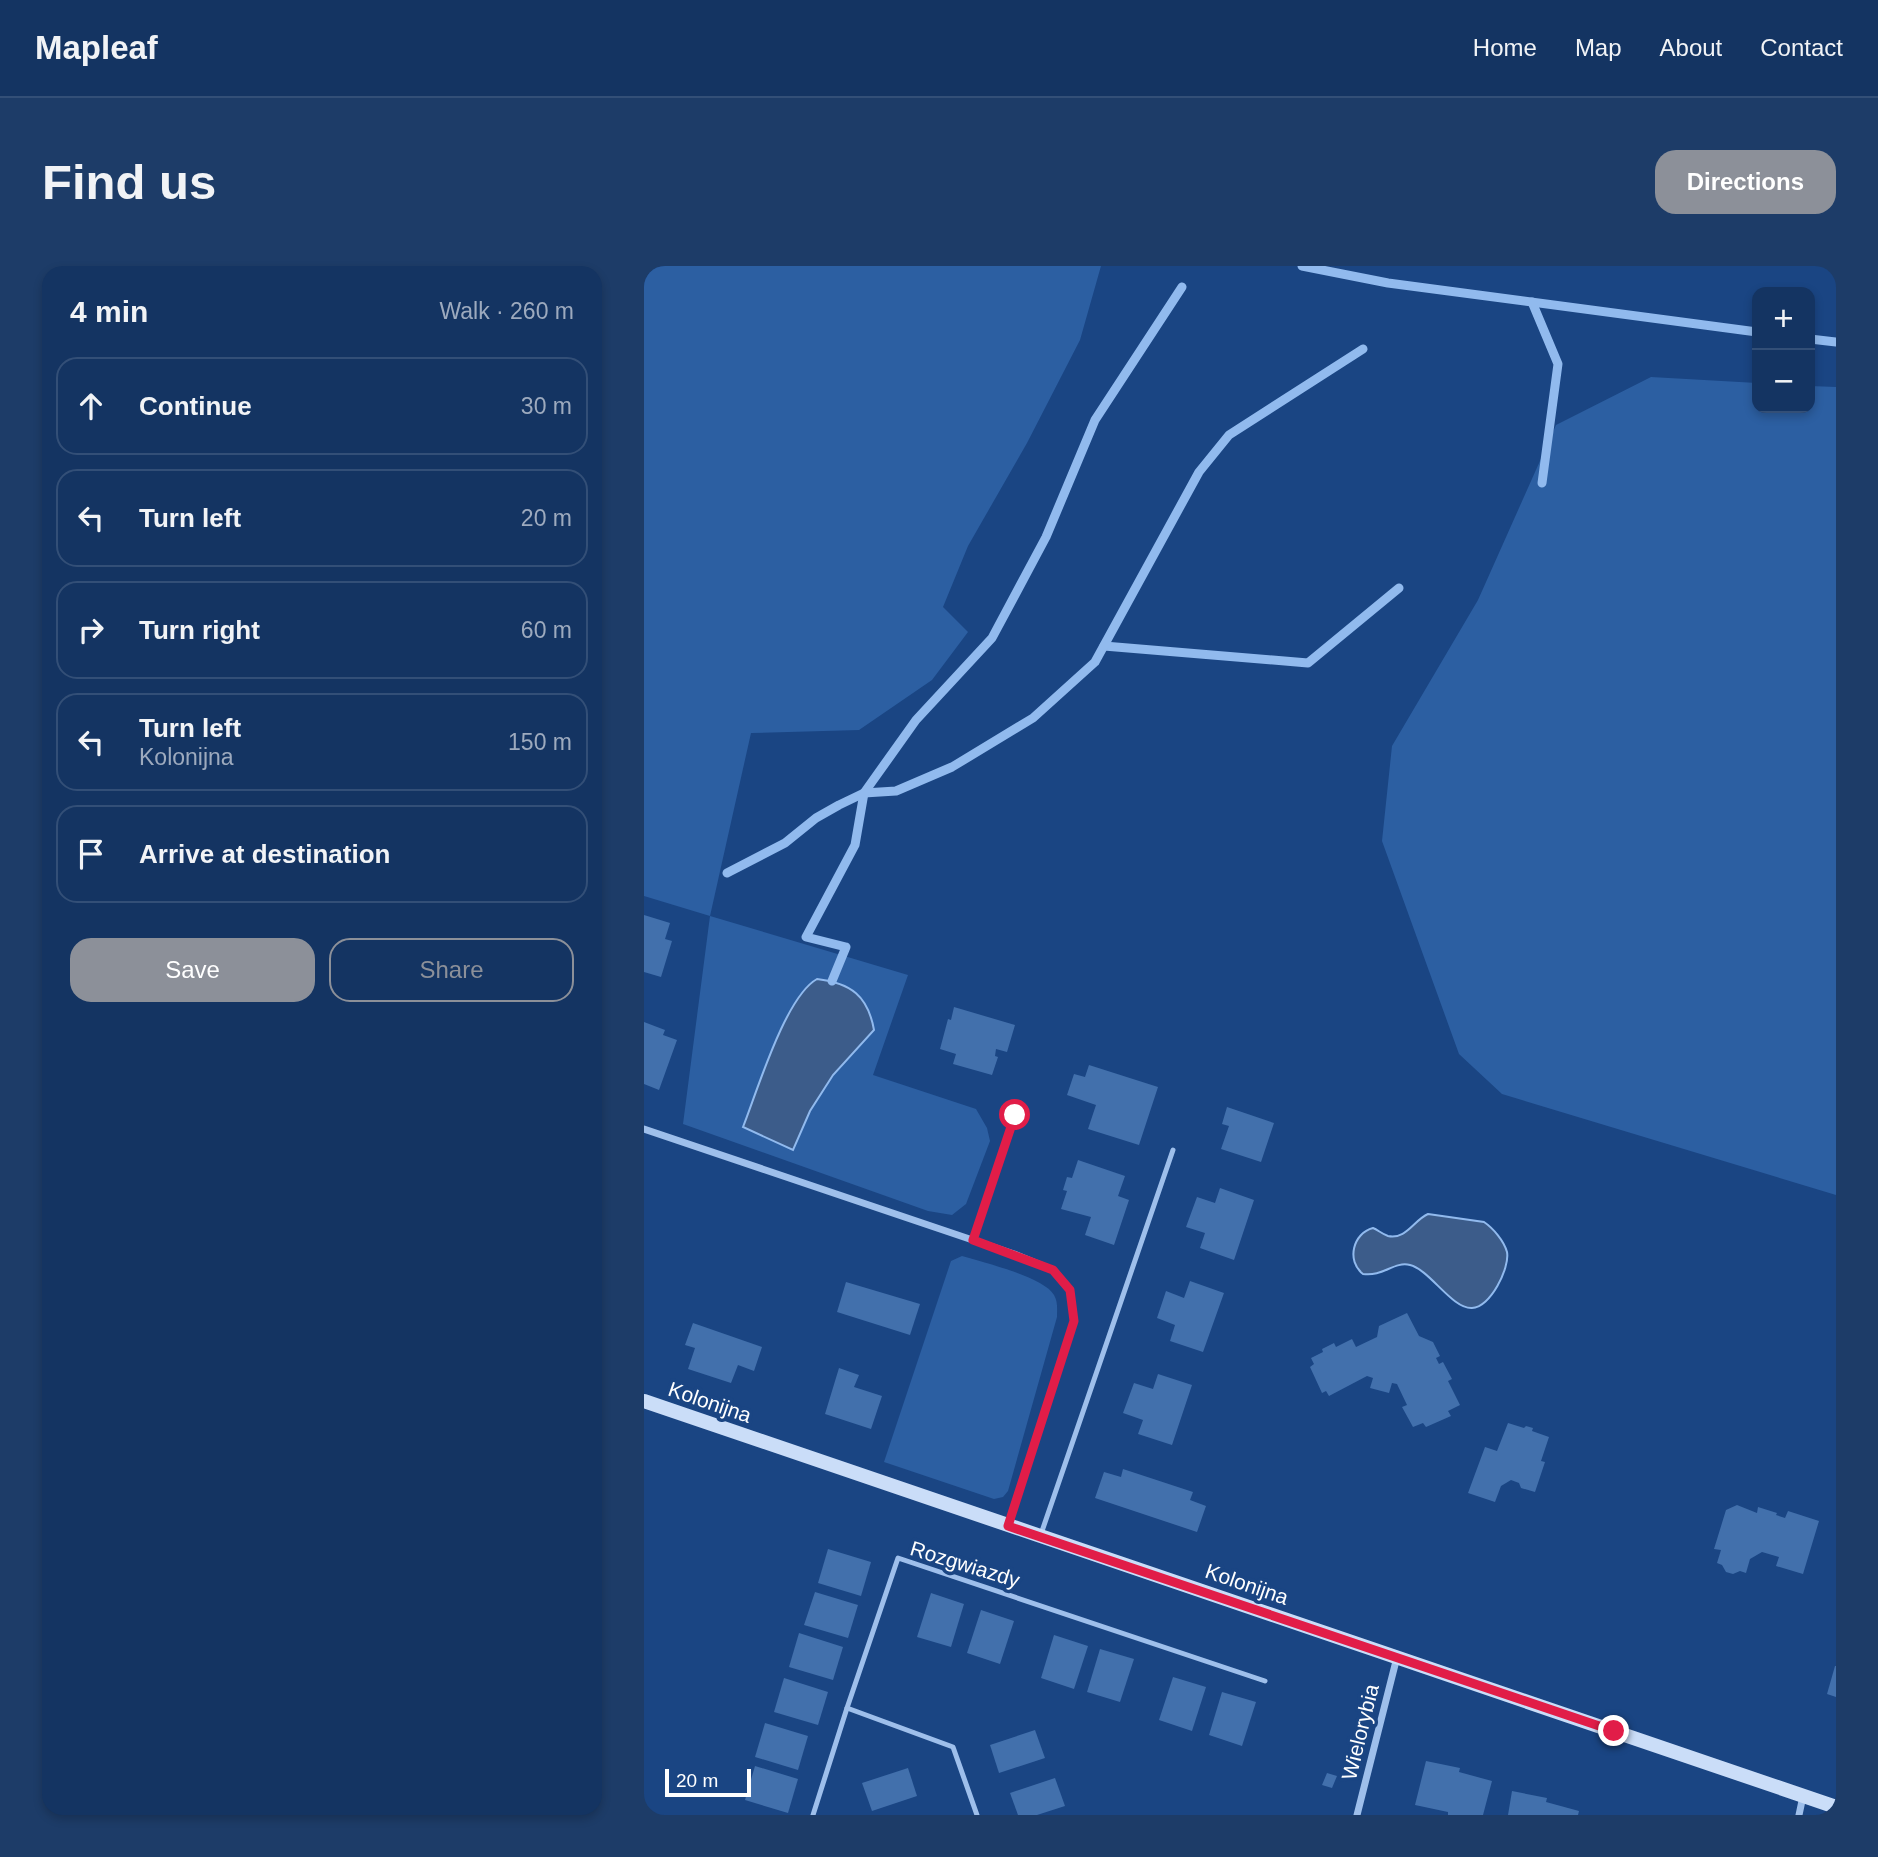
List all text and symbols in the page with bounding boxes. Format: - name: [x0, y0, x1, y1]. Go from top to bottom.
- text: Mapleaf: [35, 29, 158, 66]
- text: Home: [1473, 34, 1537, 61]
- text: Map: [1575, 34, 1622, 61]
- text: About: [1660, 34, 1722, 61]
- text: Contact: [1760, 34, 1843, 61]
- button: Directions: [1655, 150, 1836, 214]
- text: Find us: [42, 155, 216, 209]
- map controls: [1752, 287, 1815, 413]
- button: +: [1752, 287, 1815, 350]
- text: 4 min: [70, 295, 148, 328]
- text: Walk · 260 m: [439, 298, 574, 324]
- button: −: [1752, 350, 1815, 413]
- icon: ahead: [72, 387, 110, 425]
- text: Continue: [139, 391, 252, 421]
- text: 30 m: [521, 393, 572, 419]
- icon: left: [72, 499, 110, 537]
- text: Turn left: [139, 503, 241, 533]
- text: 20 m: [521, 505, 572, 531]
- icon: right: [72, 611, 110, 649]
- text: Turn right: [139, 615, 260, 645]
- text: 60 m: [521, 617, 572, 643]
- text: Turn left: [139, 713, 241, 743]
- icon: left: [72, 723, 110, 761]
- text: 150 m: [508, 729, 572, 755]
- text: Kolonijna: [139, 744, 234, 770]
- icon: arrive: [72, 835, 110, 873]
- text: Arrive at destination: [139, 839, 390, 869]
- button: Save: [70, 938, 315, 1002]
- button: Share: [329, 938, 574, 1002]
- route start: [999, 1099, 1030, 1130]
- street label: Kolonijna: [665, 1377, 755, 1427]
- street label: Rozgwiazdy: [908, 1536, 1023, 1592]
- street label: Kolonijna: [1202, 1559, 1292, 1609]
- street label: Wielorybia: [1337, 1681, 1383, 1782]
- route end: [1598, 1715, 1629, 1746]
- scale bar: [665, 1766, 751, 1798]
- text: 20 m: [676, 1770, 718, 1791]

